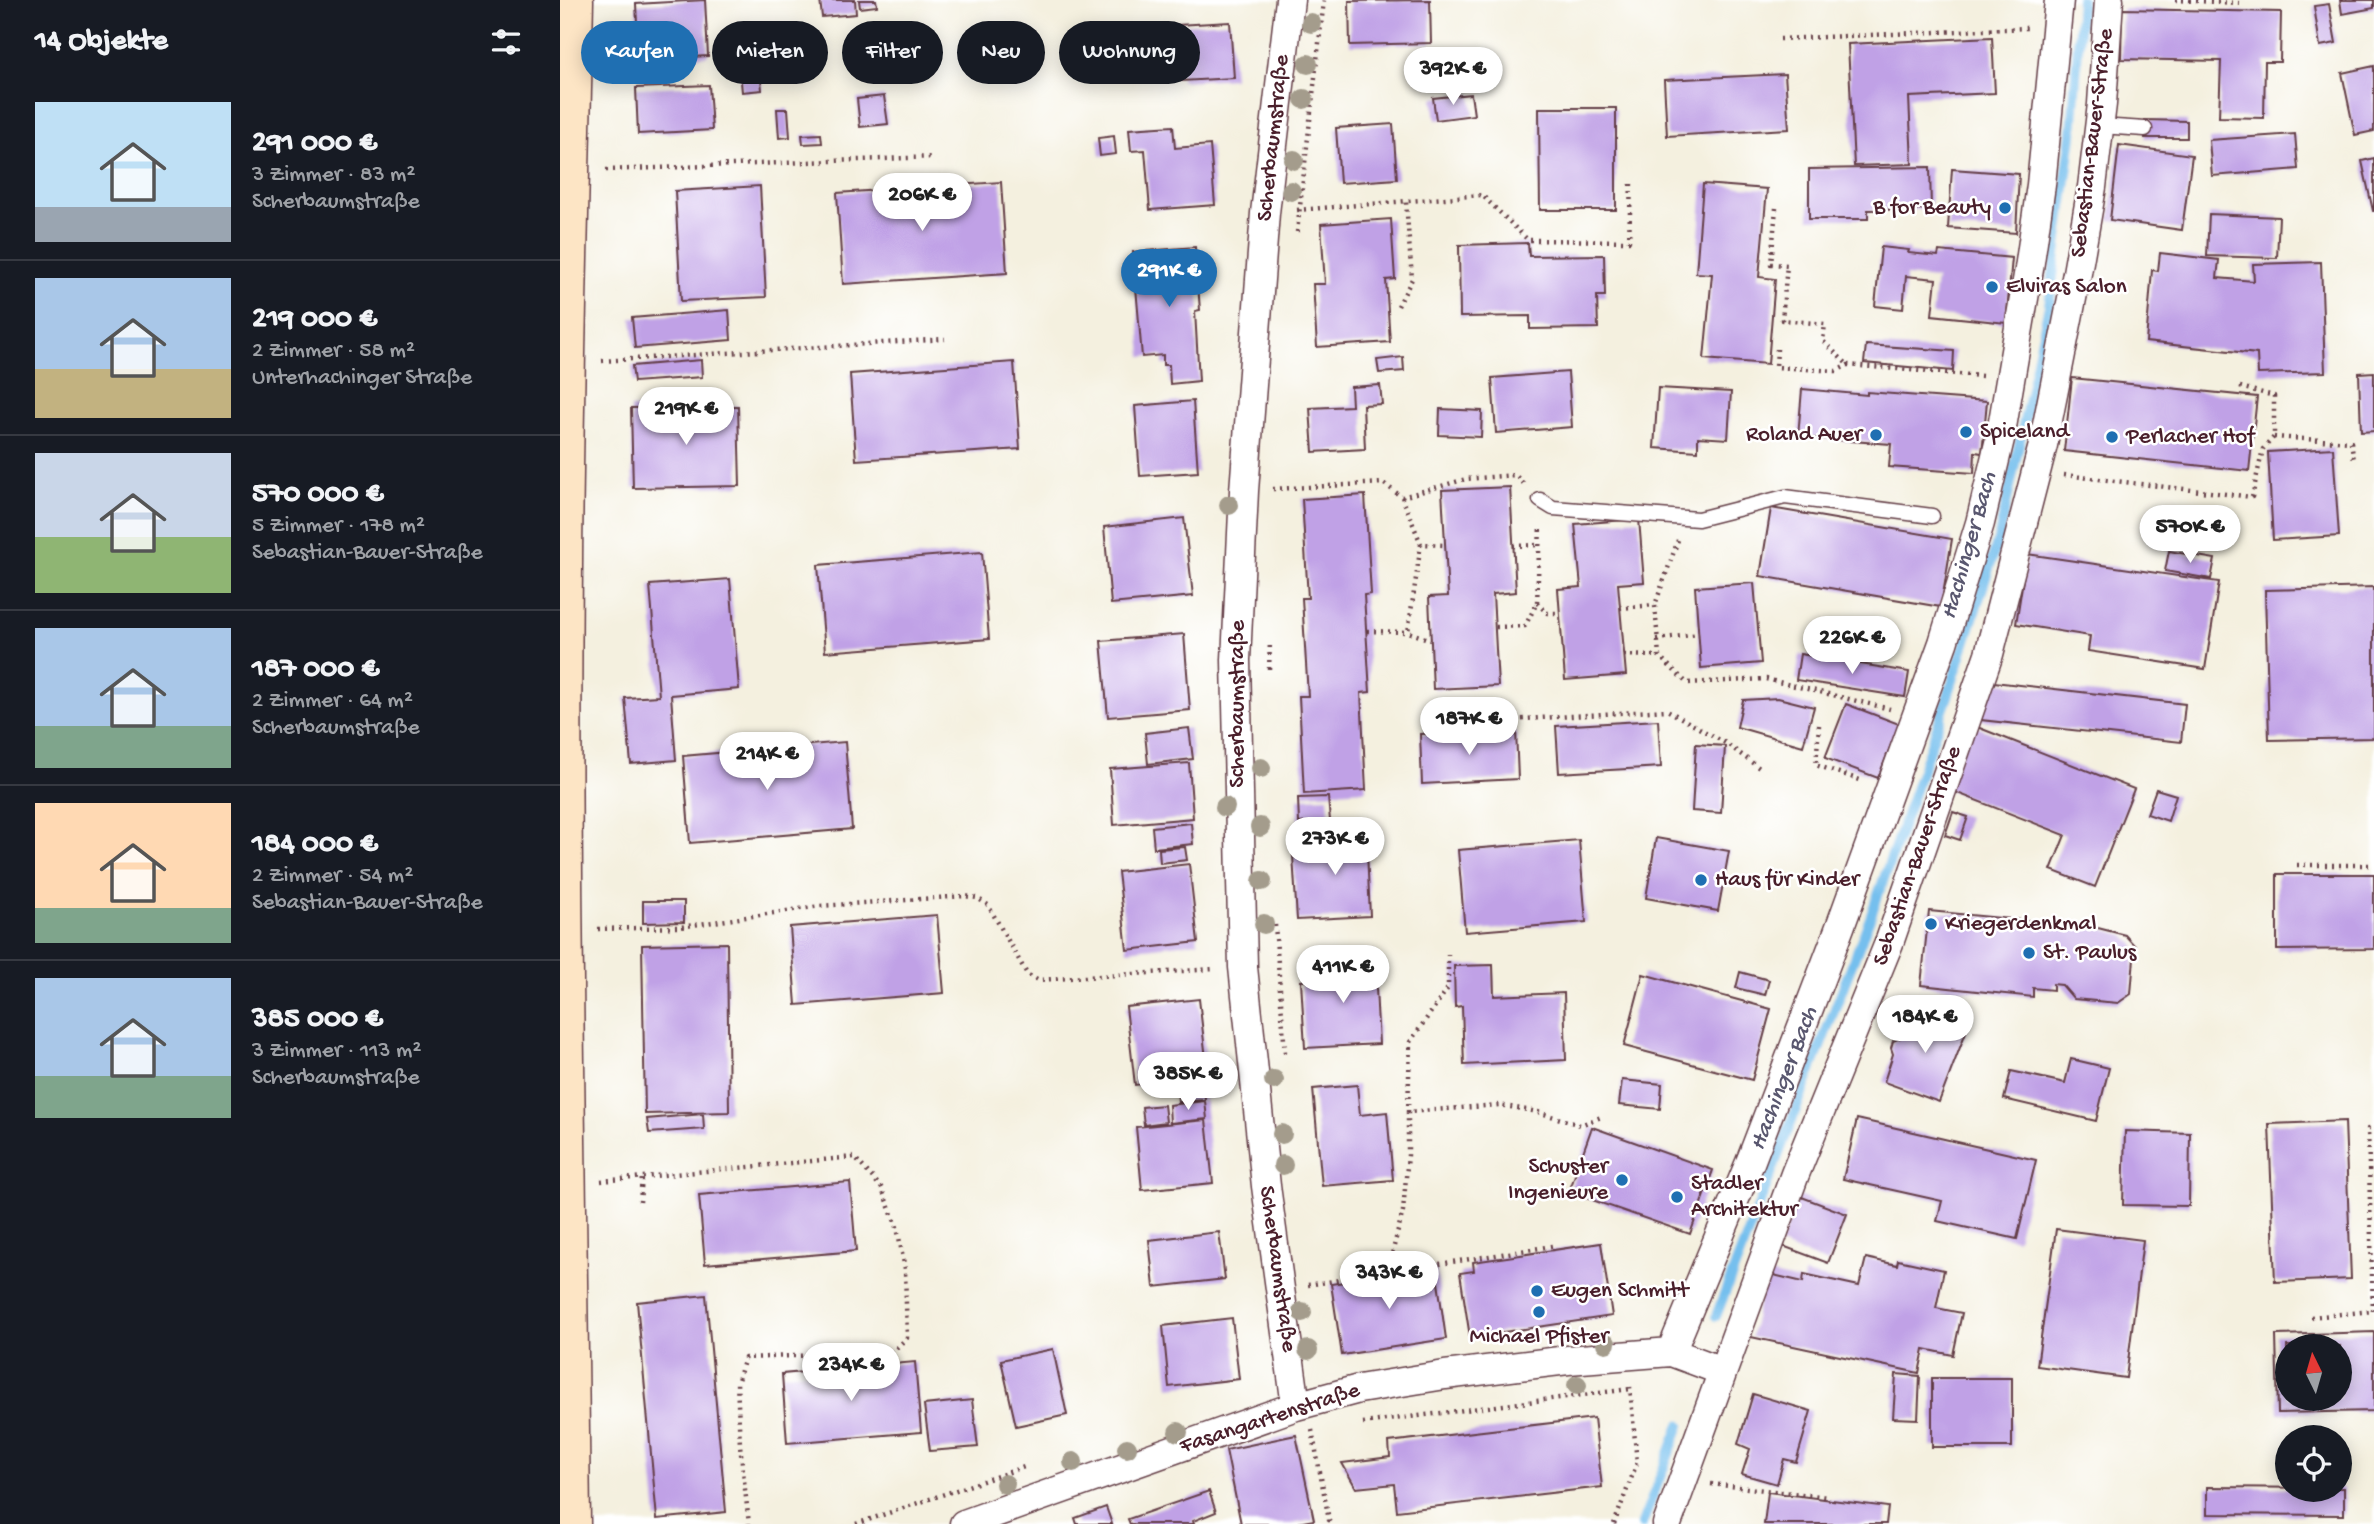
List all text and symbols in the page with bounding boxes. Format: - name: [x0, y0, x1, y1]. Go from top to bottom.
- chip: Kaufen: [581, 21, 698, 84]
- chip: Mieten: [712, 21, 828, 84]
- chip: Filter: [842, 21, 943, 84]
- chip: Neu: [957, 21, 1045, 84]
- chip: Wohnung: [1059, 21, 1200, 84]
- icon: filters: [487, 23, 525, 61]
- text: 14 Objekte: [35, 25, 168, 60]
- street label: Sebastian-Bauer-Straße: [2066, 26, 2121, 259]
- pin: 392K €: [1396, 48, 1510, 107]
- street label: Scherbaumstraße: [1252, 52, 1296, 223]
- text: 392K €: [1420, 56, 1486, 83]
- text: 291 000 €: [252, 127, 377, 162]
- icon: home: [91, 130, 175, 214]
- text: 3 Zimmer · 83 m²: [252, 162, 415, 189]
- pin: 206K €: [865, 174, 979, 233]
- text: 206K €: [888, 182, 956, 209]
- text: Scherbaumstraße: [252, 189, 420, 216]
- place label: B for Beauty: [1872, 195, 1991, 222]
- marker: B for Beauty: [1997, 200, 2013, 216]
- pin: 291K €: [1112, 250, 1226, 309]
- text: 291K €: [1137, 258, 1201, 285]
- place label: Elviras Salon: [2006, 274, 2127, 301]
- marker: Elviras Salon: [1984, 279, 2000, 295]
- text: 219 000 €: [252, 303, 377, 338]
- icon: home: [91, 306, 175, 390]
- text: 2 Zimmer · 58 m²: [252, 338, 415, 365]
- text: Unterhachinger Straße: [252, 365, 472, 392]
- pin: 219K €: [629, 388, 743, 447]
- text: 219K €: [654, 396, 718, 423]
- place label: Spiceland: [1980, 419, 2070, 446]
- place label: Roland Auer: [1746, 422, 1864, 449]
- marker: Spiceland: [1958, 424, 1974, 440]
- place label: Perlacher Hof: [2125, 424, 2256, 451]
- marker: Roland Auer: [1868, 427, 1884, 443]
- marker: Perlacher Hof: [2104, 429, 2120, 445]
- water label: Hachinger Bach: [1935, 468, 2005, 623]
- text: 570 000 €: [252, 478, 384, 513]
- icon: home: [91, 481, 175, 565]
- pin: 570K €: [2133, 505, 2247, 565]
- text: 5 Zimmer · 178 m²: [252, 513, 425, 540]
- text: 570K €: [2156, 514, 2224, 541]
- text: Sebastian-Bauer-Straße: [252, 540, 483, 567]
- pin: 226K €: [1795, 616, 1909, 676]
- street label: Scherbaumstraße: [1225, 619, 1252, 788]
- text: 226K €: [1819, 625, 1885, 652]
- text: 187 000 €: [252, 653, 379, 688]
- icon: home: [91, 656, 175, 740]
- text: 2 Zimmer · 64 m²: [252, 688, 413, 715]
- pin: 187K €: [1412, 698, 1526, 757]
- text: 187K €: [1436, 706, 1502, 733]
- text: Scherbaumstraße: [252, 715, 420, 742]
- pin: 214K €: [710, 732, 824, 792]
- text: 214K €: [735, 741, 799, 768]
- street label: Sebastian-Bauer-Straße: [1868, 742, 1969, 969]
- pin: 273K €: [1278, 818, 1392, 877]
- text: 273K €: [1302, 826, 1368, 853]
- text: 184 000 €: [252, 828, 378, 863]
- icon: home: [91, 831, 175, 915]
- text: 2 Zimmer · 54 m²: [252, 863, 413, 890]
- place label: Haus für Kinder: [1715, 867, 1861, 894]
- marker: Haus für Kinder: [1693, 872, 1709, 888]
- text: Sebastian-Bauer-Straße: [252, 890, 483, 917]
- place label: Kriegerdenkmal: [1945, 911, 2096, 938]
- marker: Kriegerdenkmal: [1923, 916, 1939, 932]
- place label: St. Paulus: [2043, 940, 2137, 967]
- marker: St. Paulus: [2021, 945, 2037, 961]
- pin: 411K €: [1286, 946, 1400, 1005]
- text: 411K €: [1312, 954, 1374, 981]
- pin: 184K €: [1868, 996, 1982, 1055]
- water label: Hachinger Bach: [1744, 1002, 1826, 1155]
- text: 385 000 €: [252, 1003, 383, 1038]
- text: 184K €: [1893, 1004, 1957, 1031]
- icon: home: [91, 1006, 175, 1090]
- text: 3 Zimmer · 113 m²: [252, 1038, 421, 1065]
- pin: 385K €: [1131, 1052, 1245, 1112]
- text: 385K €: [1154, 1061, 1222, 1088]
- text: Scherbaumstraße: [252, 1065, 420, 1092]
- place label: Schuster Ingenieure: [1508, 1154, 1610, 1207]
- place label: Stadler Architektur: [1691, 1171, 1800, 1224]
- marker: Schuster Ingenieure: [1614, 1172, 1630, 1188]
- street label: Scherbaumstraße: [1252, 1184, 1302, 1355]
- marker: Stadler Architektur: [1669, 1189, 1685, 1205]
- pin: 343K €: [1332, 1252, 1446, 1311]
- text: 343K €: [1356, 1260, 1422, 1287]
- place label: Eugen Schmitt: [1551, 1278, 1690, 1305]
- marker: Eugen Schmitt: [1529, 1283, 1545, 1299]
- marker: Michael Pfister: [1531, 1304, 1547, 1320]
- place label: Michael Pfister: [1470, 1324, 1610, 1351]
- north arrow: [2275, 1334, 2352, 1410]
- map controls: [2275, 1334, 2352, 1502]
- pin: 234K €: [794, 1344, 908, 1403]
- text: 234K €: [818, 1352, 884, 1379]
- street label: Fasangartenstraße: [1176, 1377, 1364, 1461]
- button: locate: [2275, 1425, 2352, 1502]

